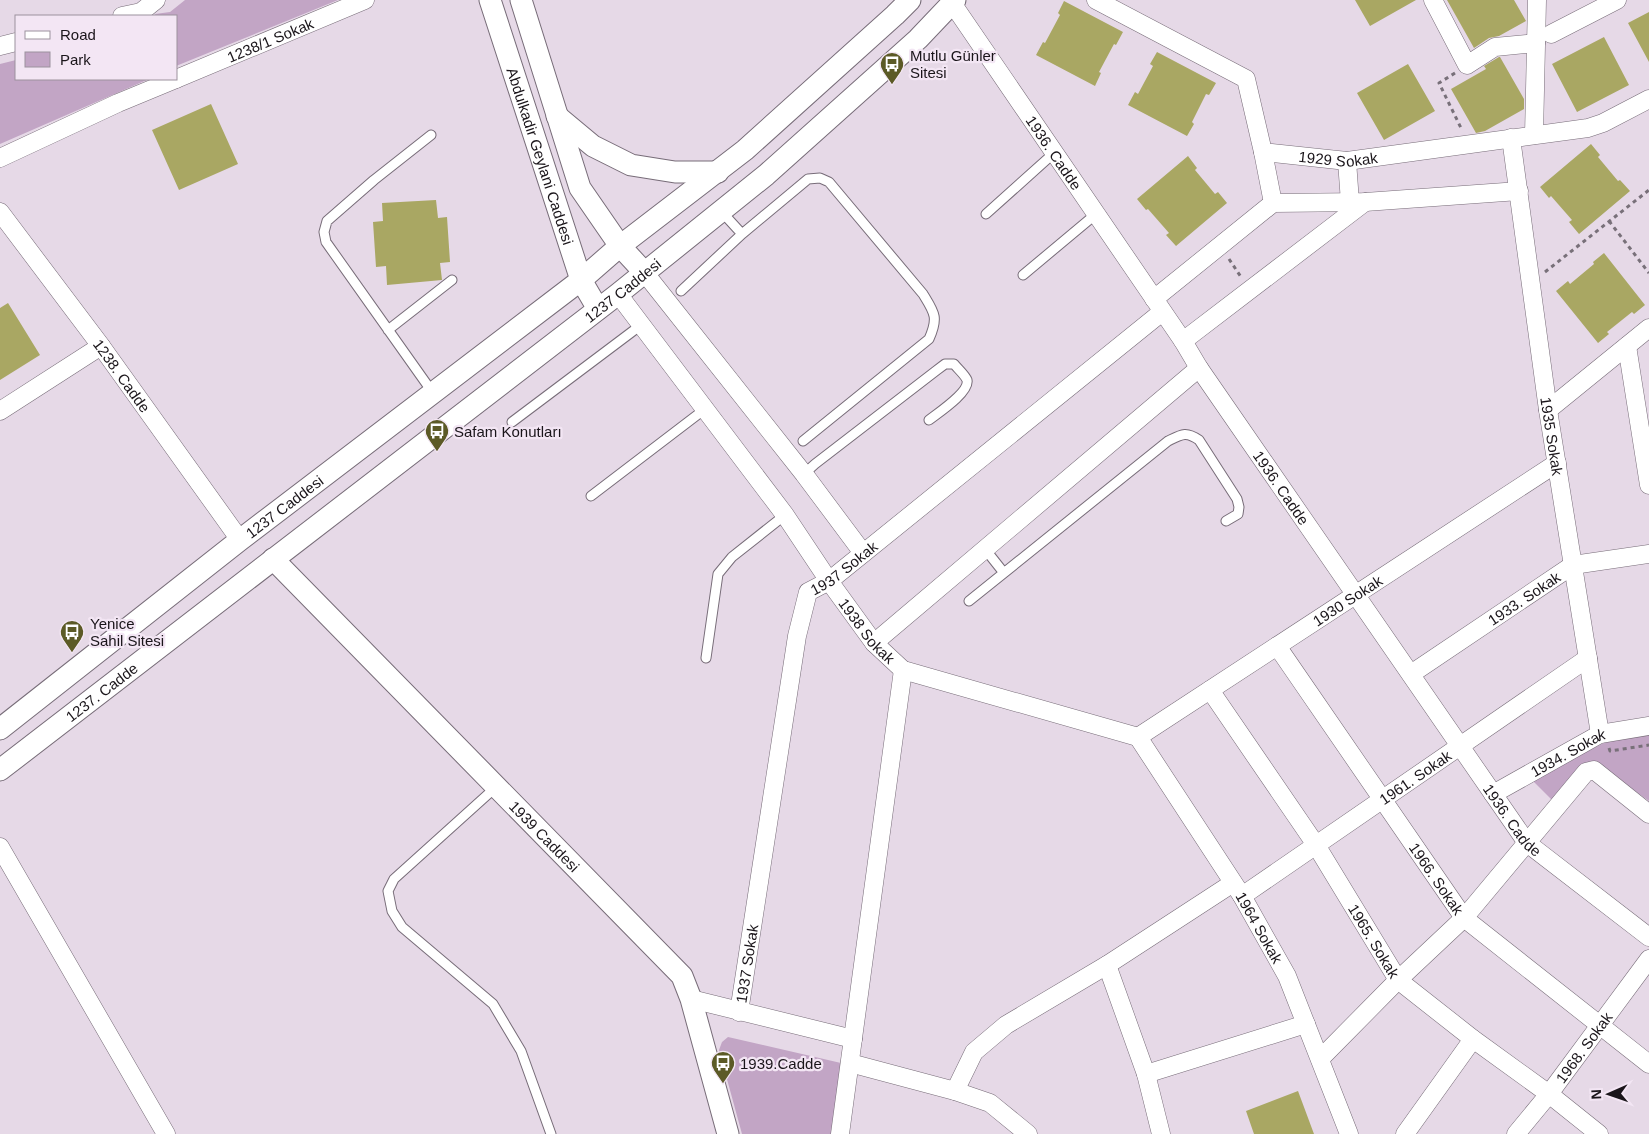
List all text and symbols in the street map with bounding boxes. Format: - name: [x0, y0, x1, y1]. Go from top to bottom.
- street label: 1238/1 Sokak: [224, 14, 316, 65]
- legend: [15, 15, 178, 80]
- text: Road: [60, 26, 96, 43]
- place label: Mutlu Günler Sitesi: [910, 47, 996, 81]
- text: Park: [60, 51, 91, 68]
- bus stop icon: Mutlu Günler Sitesi: [879, 51, 905, 85]
- street label: Abdulkadir Geylani Caddesi: [504, 65, 577, 247]
- street label: 1936. Cadde: [1023, 112, 1085, 193]
- street label: 1929 Sokak: [1298, 147, 1379, 170]
- street label: 1237 Caddesi: [581, 255, 664, 325]
- street label: 1238. Cadde: [90, 335, 154, 415]
- street label: 1935 Sokak: [1538, 396, 1567, 477]
- bus stop icon: Safam Konutları: [424, 418, 450, 452]
- place label: Safam Konutları: [454, 423, 562, 440]
- street label: 1936. Cadde: [1250, 447, 1313, 528]
- street label: 1237 Caddesi: [242, 472, 326, 541]
- street label: 1937 Sokak: [807, 537, 881, 598]
- street label: 1933. Sokak: [1484, 567, 1564, 628]
- street label: 1930 Sokak: [1309, 571, 1385, 629]
- street label: 1938 Sokak: [836, 595, 899, 667]
- place label: Yenice Sahil Sitesi: [90, 615, 164, 649]
- bus stop icon: Yenice Sahil Sitesi: [59, 619, 85, 653]
- street label: 1237. Cadde: [62, 659, 141, 725]
- street label: 1934. Sokak: [1527, 725, 1607, 780]
- street label: 1961. Sokak: [1376, 746, 1455, 808]
- street label: 1936. Cadde: [1480, 781, 1545, 859]
- street label: 1939 Caddesi: [506, 797, 583, 875]
- street label: 1966. Sokak: [1406, 839, 1468, 918]
- street label: 1964 Sokak: [1233, 889, 1287, 967]
- street label: 1965. Sokak: [1345, 901, 1403, 981]
- street label: 1937 Sokak: [732, 923, 761, 1004]
- street label: 1968. Sokak: [1552, 1008, 1616, 1086]
- bus stop icon: 1939.Cadde: [710, 1050, 736, 1084]
- place label: 1939.Cadde: [740, 1055, 822, 1072]
- north arrow: [1584, 1069, 1634, 1119]
- text: N: [1588, 1089, 1604, 1100]

